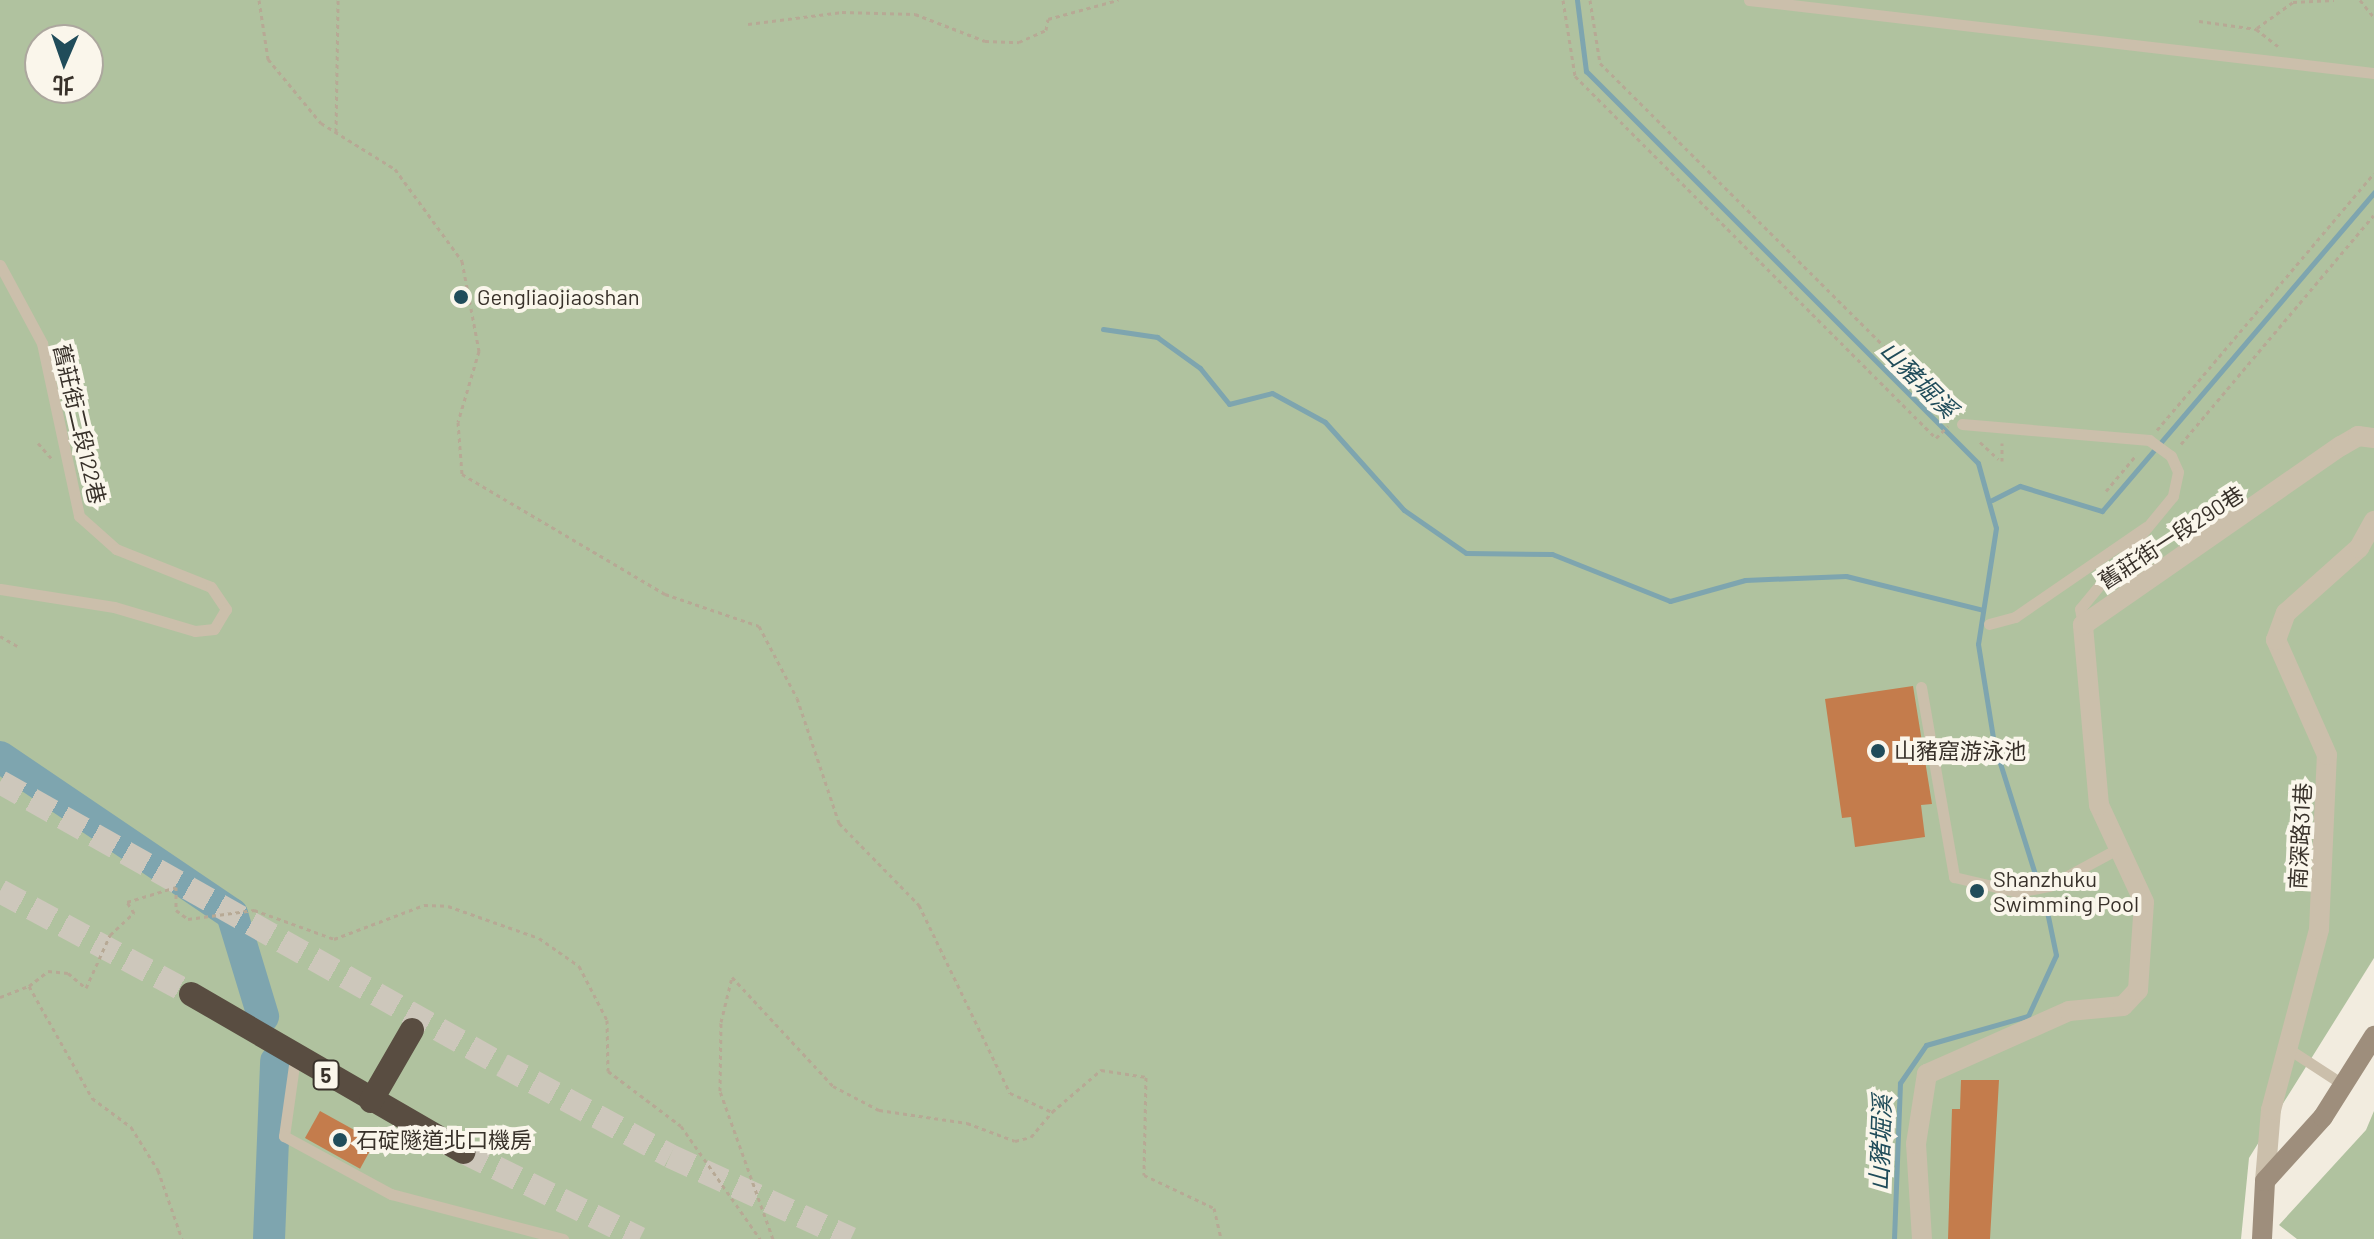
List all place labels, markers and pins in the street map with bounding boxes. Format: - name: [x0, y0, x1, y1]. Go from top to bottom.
- place label: Gengliaojiaoshan: [477, 284, 639, 310]
- marker: Gengliaojiaoshan: [452, 288, 470, 306]
- place label: 山豬窟游泳池: [1894, 738, 2026, 764]
- marker: 山豬窟游泳池: [1869, 742, 1887, 760]
- place label: Shanzhuku Swimming Pool: [1993, 865, 2139, 916]
- marker: Shanzhuku Swimming Pool: [1968, 882, 1986, 900]
- place label: 石碇隧道北口機房: [356, 1127, 532, 1153]
- marker: 石碇隧道北口機房: [331, 1131, 349, 1149]

